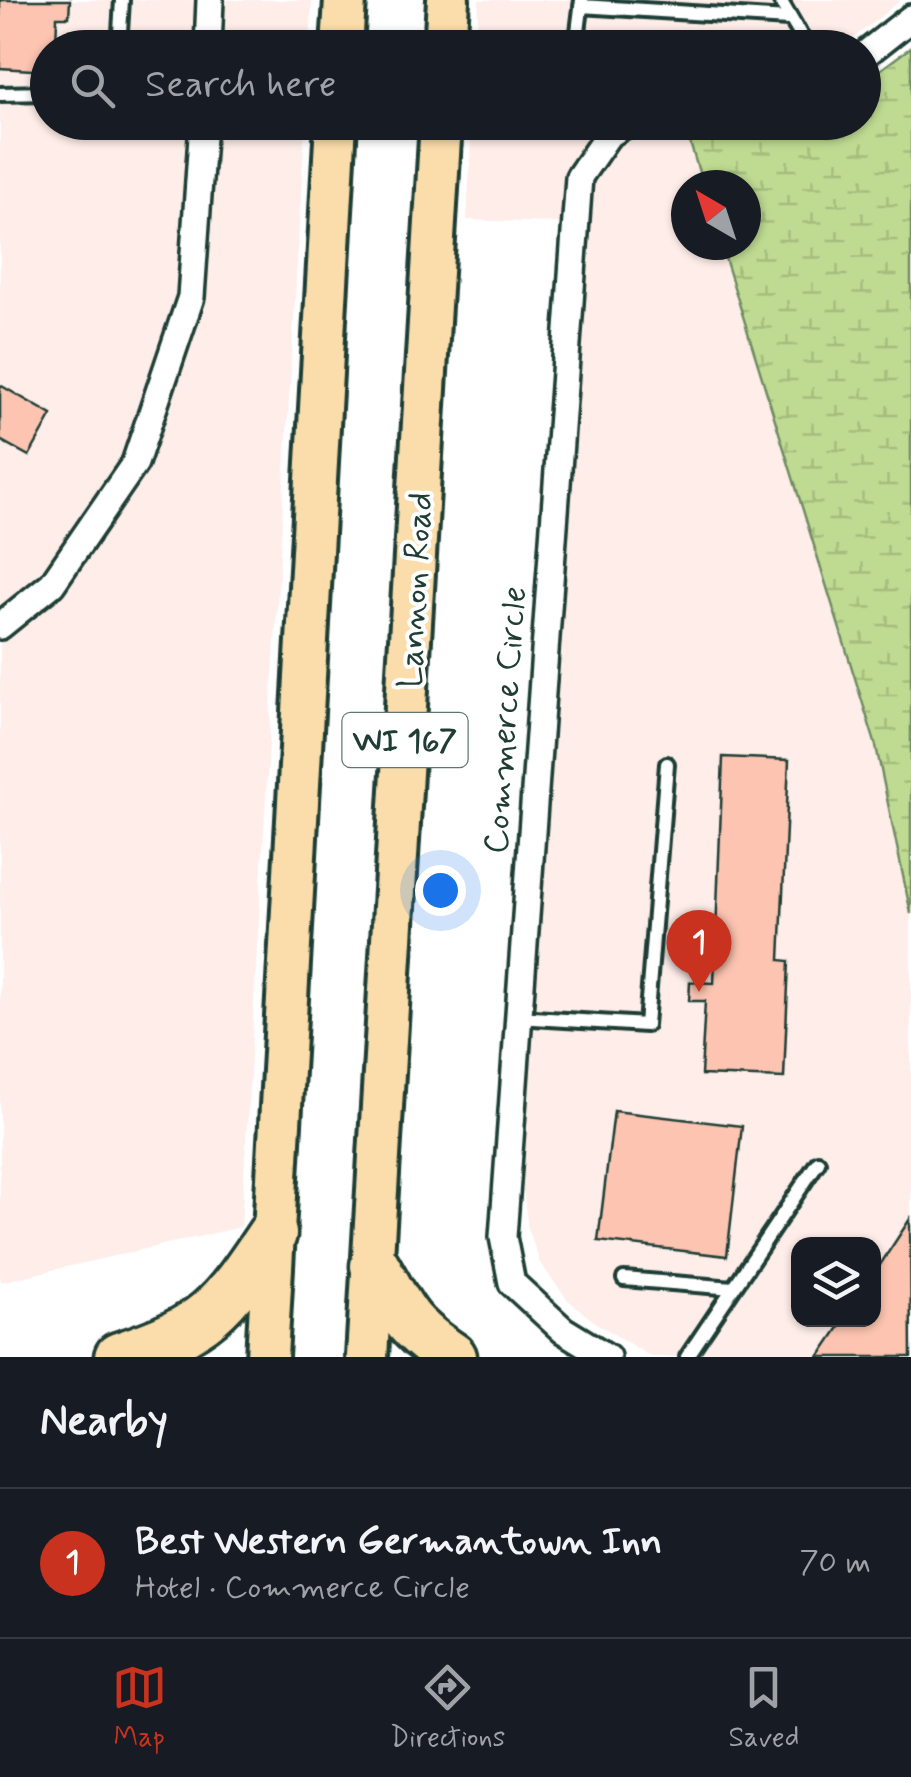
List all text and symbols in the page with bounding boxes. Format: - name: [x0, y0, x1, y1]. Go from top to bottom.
- search box: [30, 30, 881, 140]
- icon: search: [65, 58, 120, 113]
- text: Search here: [145, 61, 336, 110]
- north arrow: [671, 170, 761, 260]
- street label: Lannon Road: [388, 491, 444, 689]
- street label: Commerce Circle: [474, 585, 538, 856]
- road number: WI 167: [342, 713, 468, 767]
- your location: [415, 865, 466, 916]
- pin: 1: [666, 910, 732, 992]
- map controls: [791, 1237, 881, 1327]
- button: layers: [791, 1237, 881, 1327]
- text: Nearby: [40, 1395, 168, 1450]
- text: Best Western Germantown Inn: [135, 1518, 662, 1567]
- text: 1: [65, 1542, 80, 1584]
- text: 70 m: [799, 1542, 871, 1584]
- text: Hotel · Commerce Circle: [135, 1567, 470, 1609]
- tab: Map: [112, 1660, 167, 1757]
- tab: Directions: [390, 1660, 505, 1757]
- tab: Saved: [729, 1660, 799, 1757]

